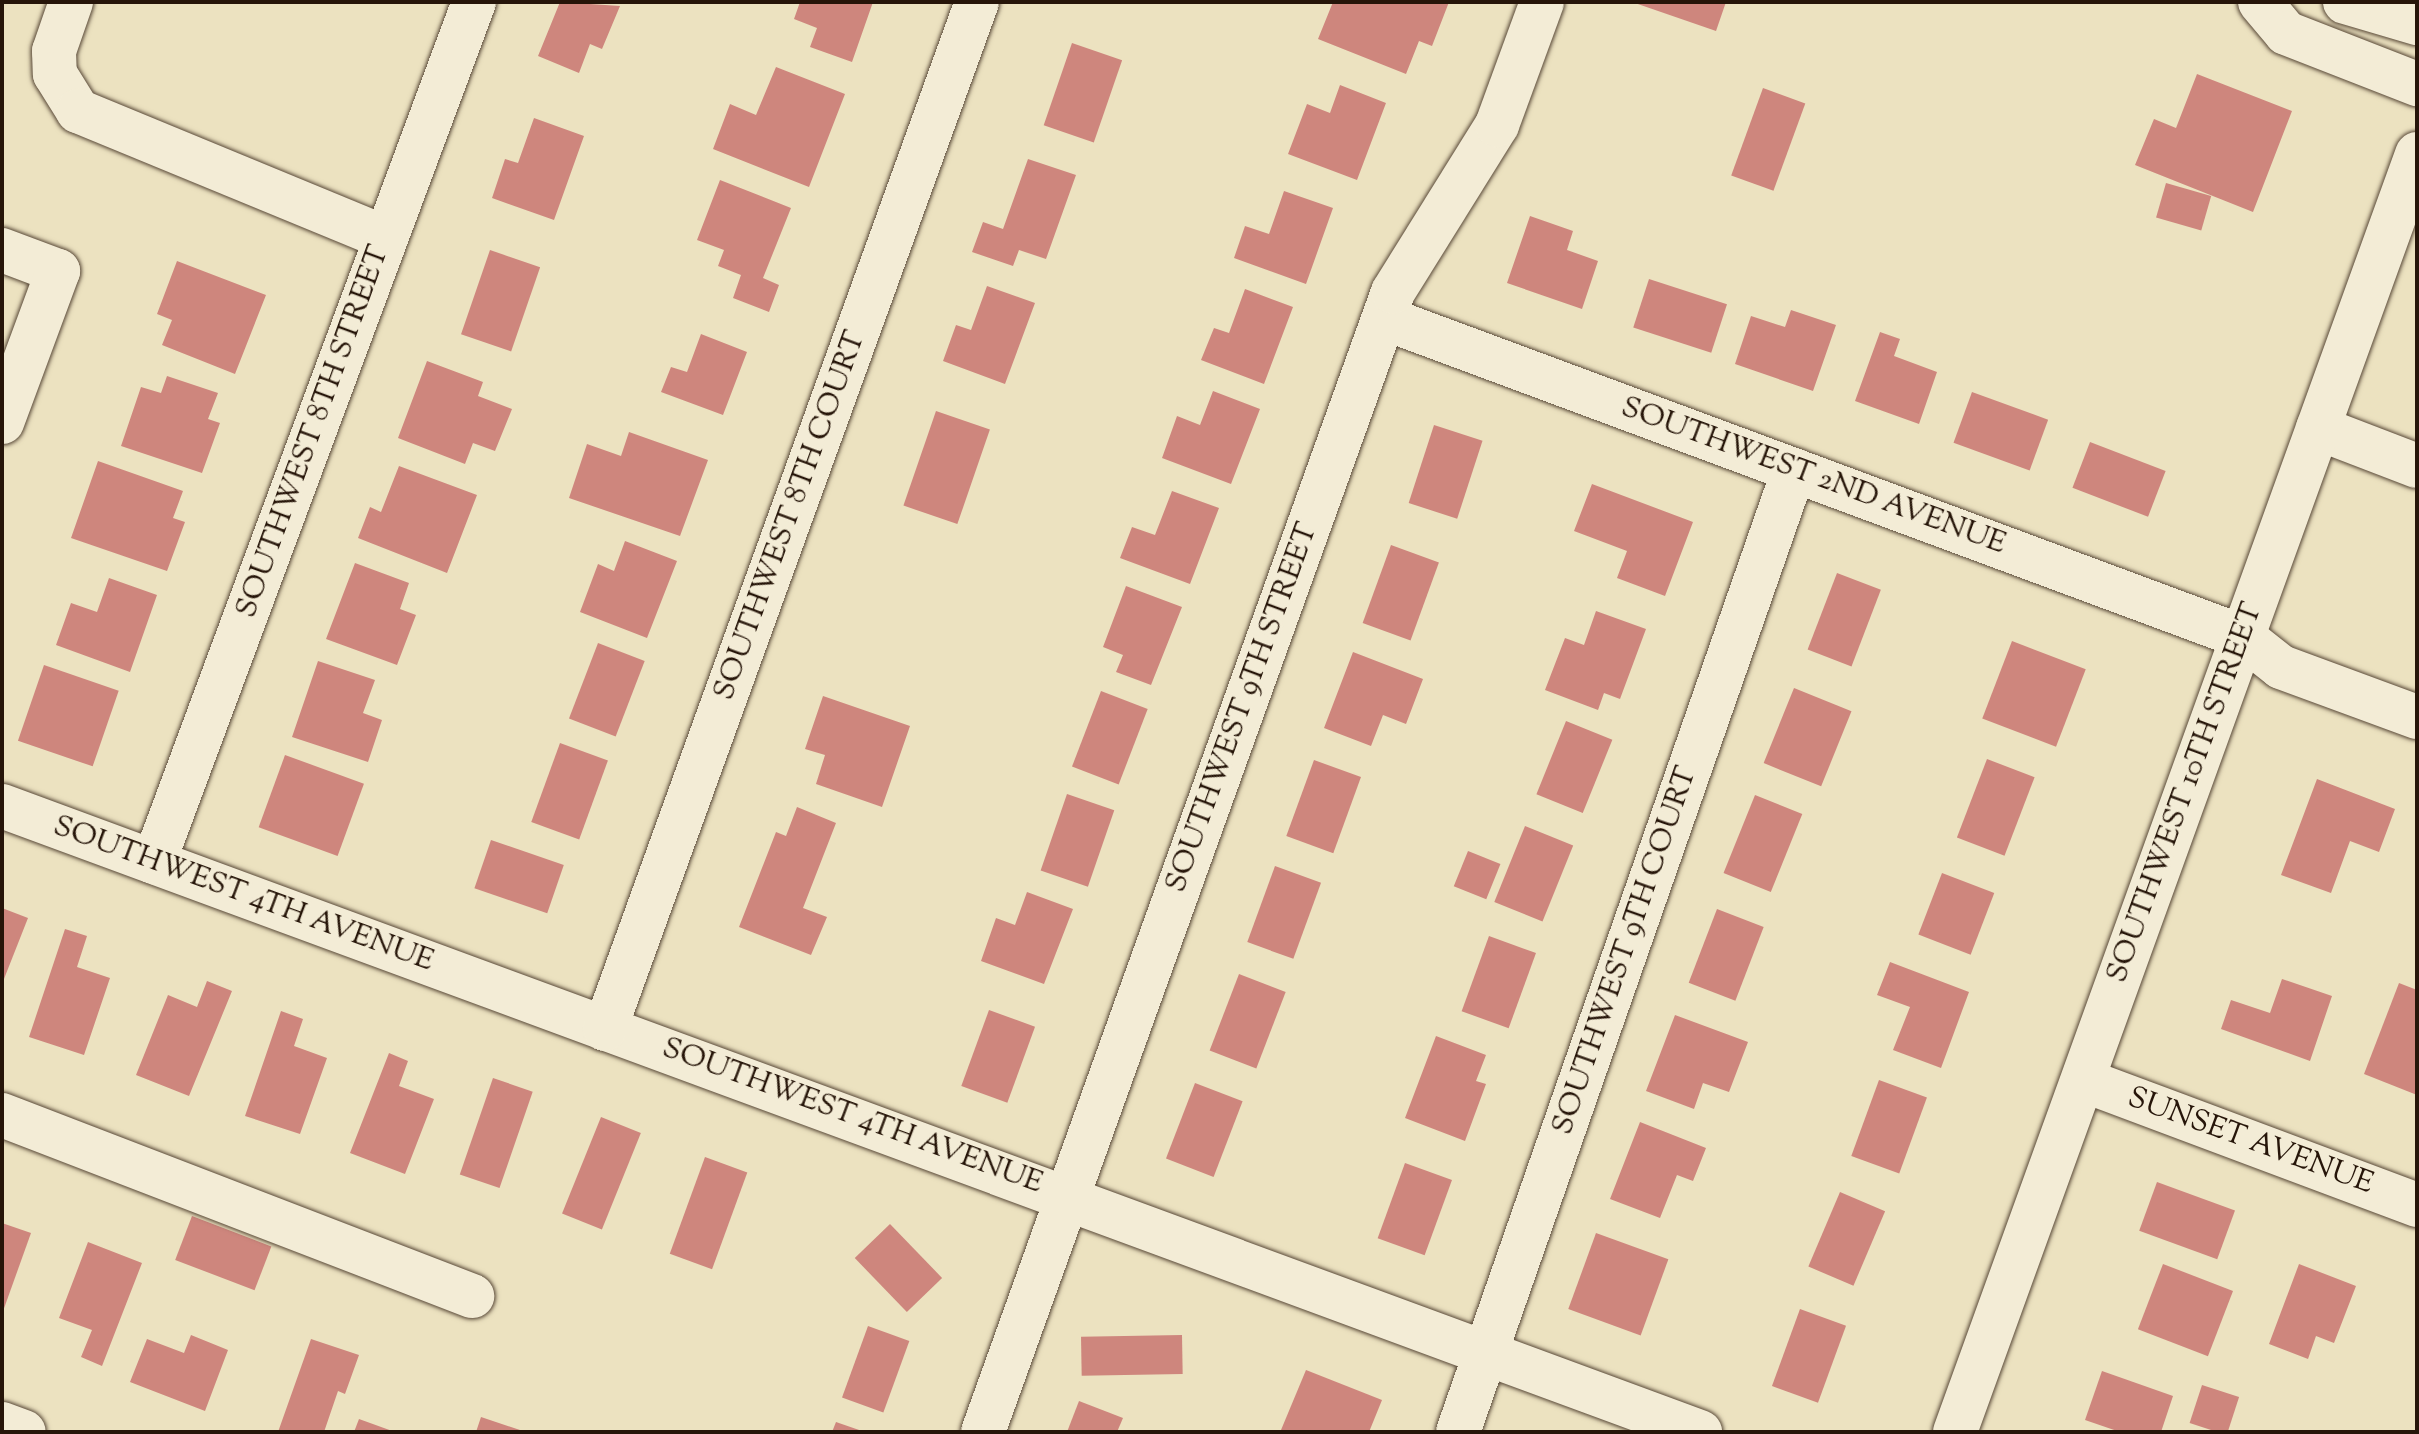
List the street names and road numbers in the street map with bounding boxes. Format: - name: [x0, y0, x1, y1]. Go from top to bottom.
- street label: SOUTHWEST 8TH STREET: [230, 241, 398, 623]
- street label: SOUTHWEST 8TH COURT: [707, 327, 875, 705]
- street label: SOUTHWEST 2ND AVENUE: [1616, 391, 2010, 563]
- street label: SOUTHWEST 9TH STREET: [1159, 518, 1327, 898]
- street label: SOUTHWEST 10TH STREET: [2100, 598, 2272, 988]
- street label: SOUTHWEST 9TH COURT: [1546, 762, 1706, 1140]
- street label: SOUTHWEST 4TH AVENUE: [48, 809, 438, 981]
- street label: SOUTHWEST 4TH AVENUE: [657, 1031, 1047, 1203]
- street label: SUNSET AVENUE: [2122, 1081, 2378, 1203]

